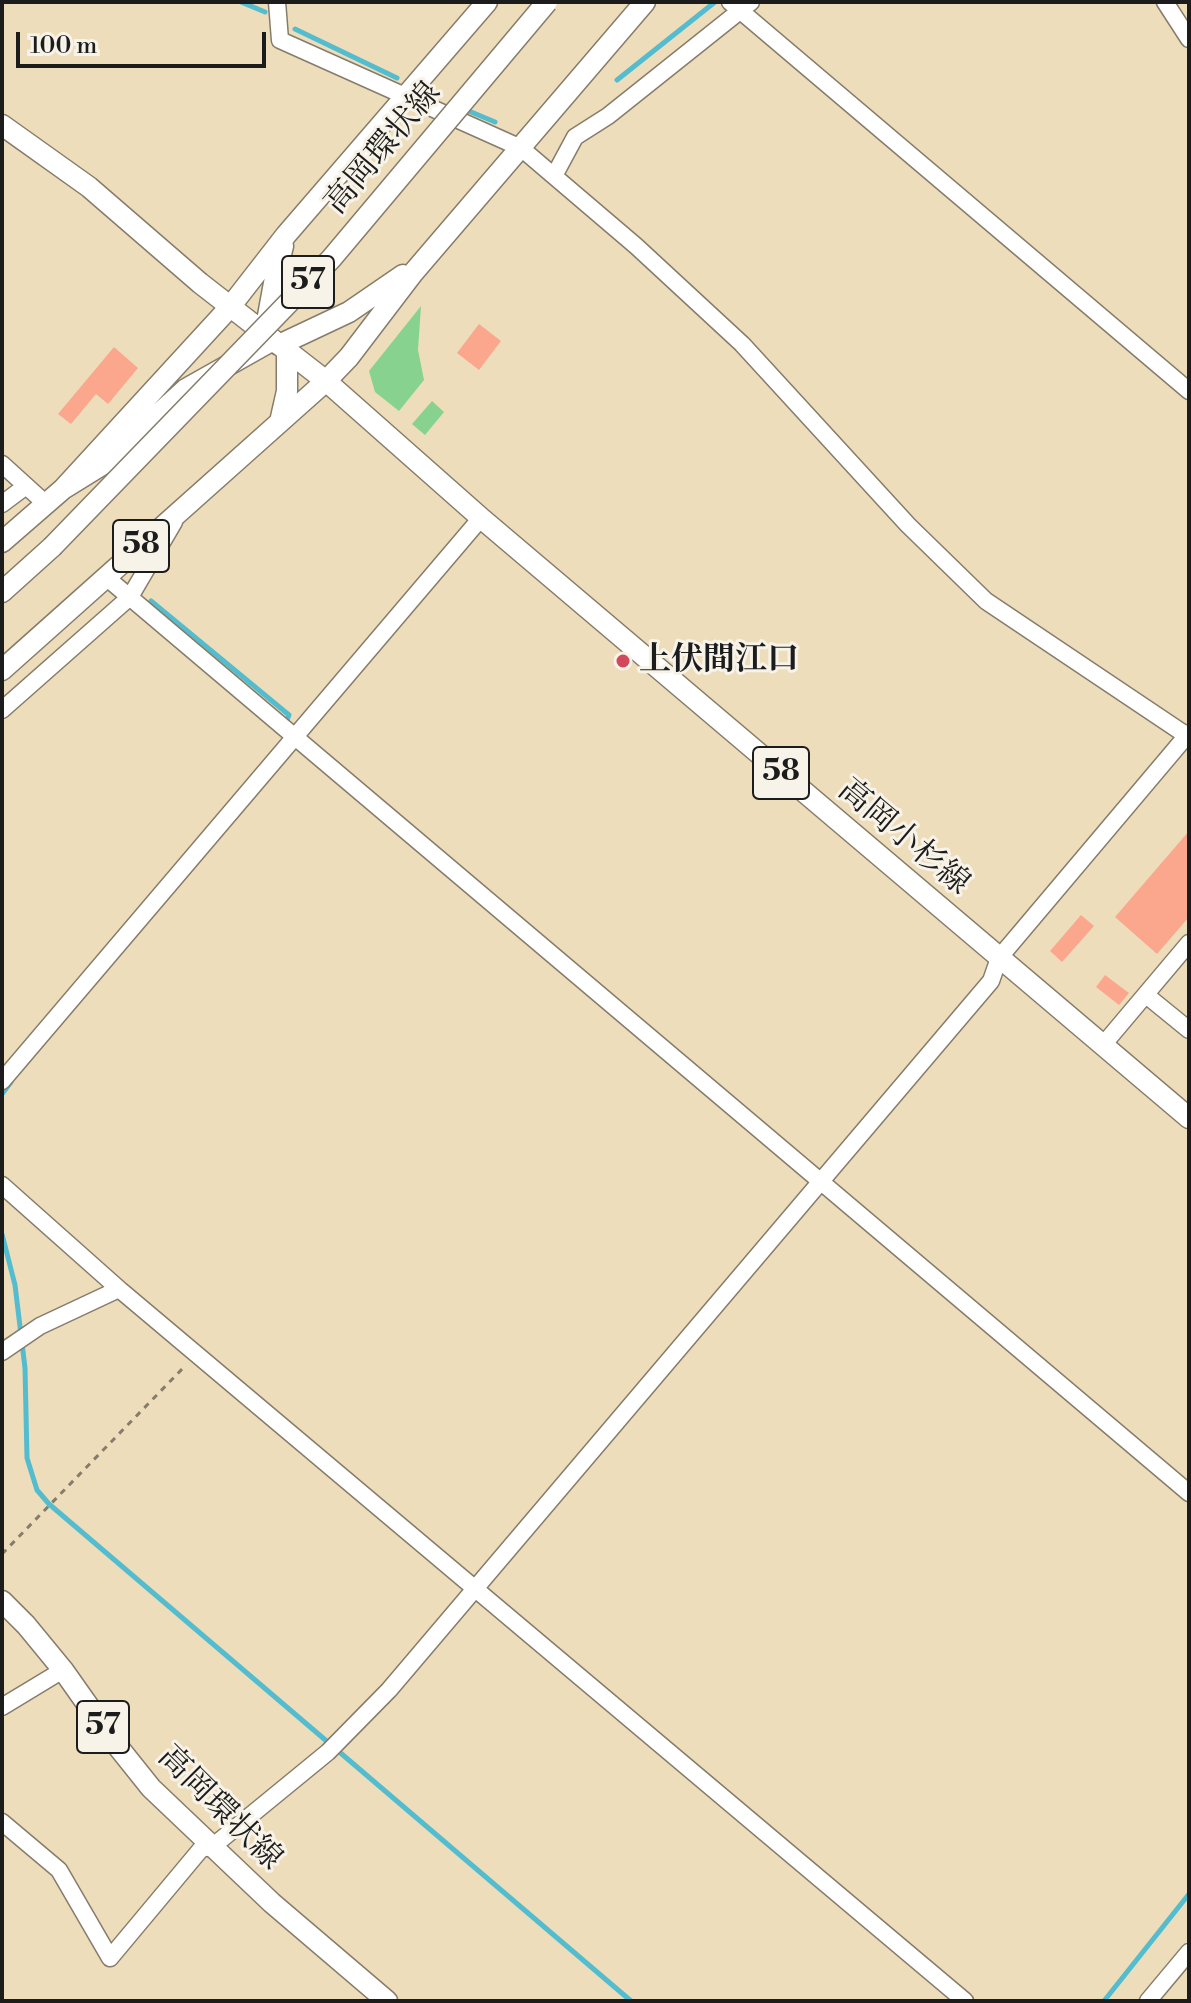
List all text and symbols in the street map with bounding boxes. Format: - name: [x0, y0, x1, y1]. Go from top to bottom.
- scale bar: [20, 16, 270, 66]
- text: 100 m: [30, 31, 97, 61]
- street label: 高岡環状線: [318, 75, 450, 223]
- road number: 57: [282, 256, 334, 308]
- road number: 58: [113, 520, 169, 572]
- place label: 上伏間江口: [639, 642, 799, 680]
- marker: 上伏間江口: [614, 652, 632, 670]
- road number: 58: [753, 747, 809, 799]
- street label: 高岡小杉線: [829, 772, 977, 904]
- road number: 57: [77, 1701, 129, 1753]
- street label: 高岡環状線: [149, 1739, 289, 1879]

